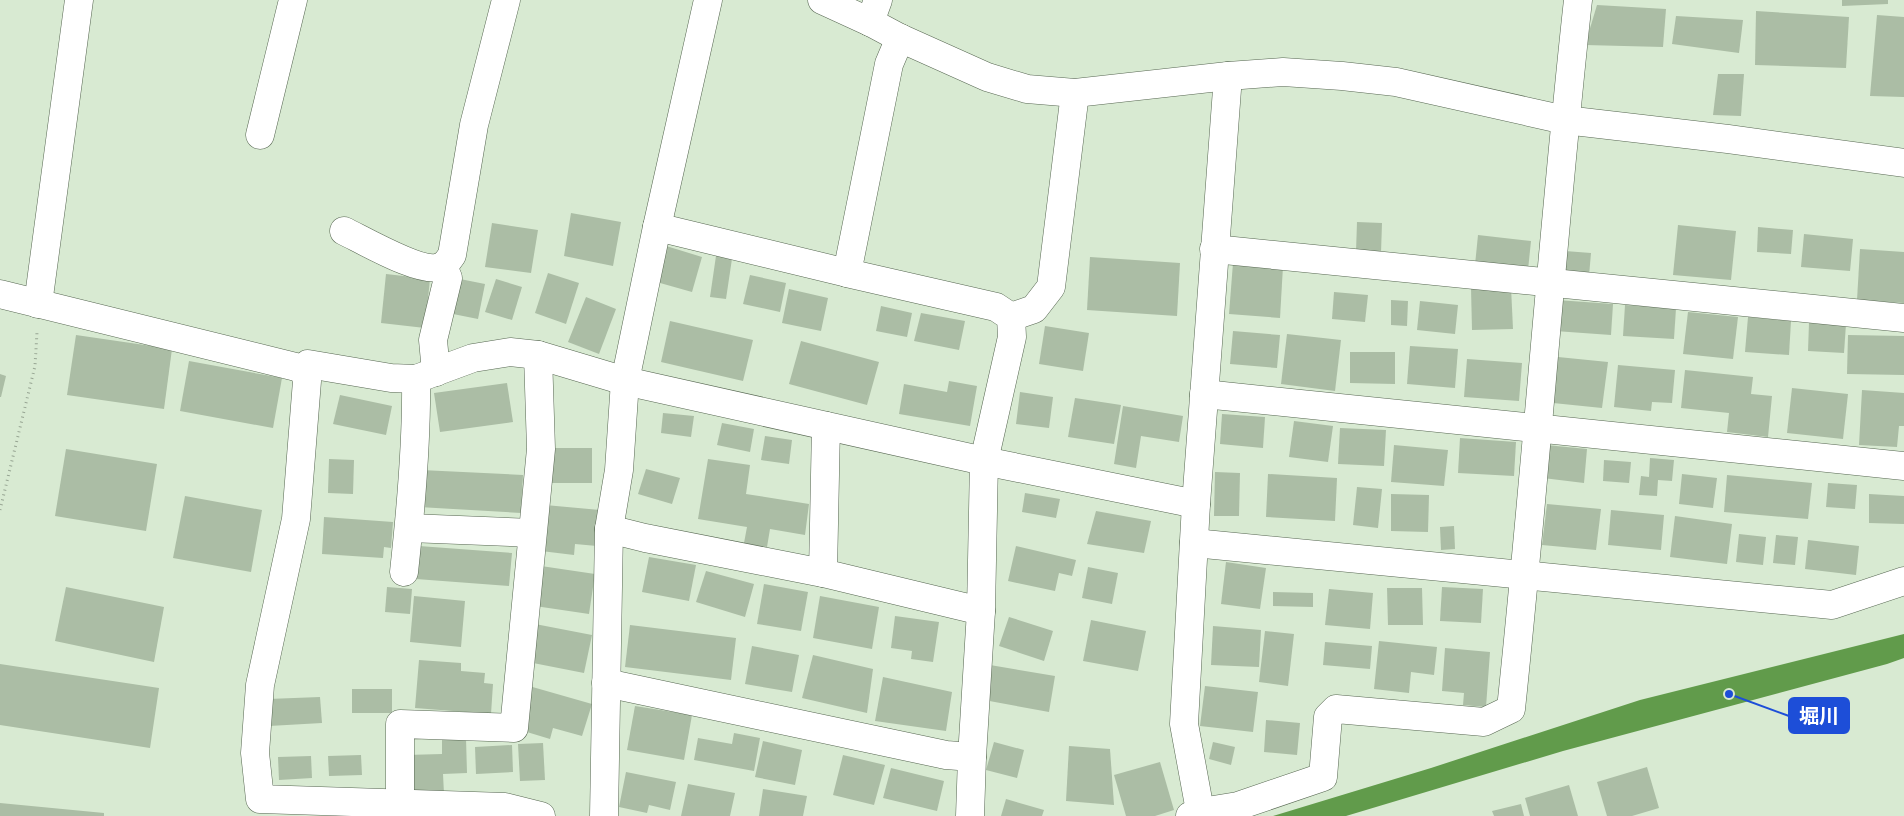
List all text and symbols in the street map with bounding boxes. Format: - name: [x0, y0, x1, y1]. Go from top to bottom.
- callout: 堀川: [1789, 698, 1849, 733]
- text: 堀川: [1799, 703, 1839, 729]

